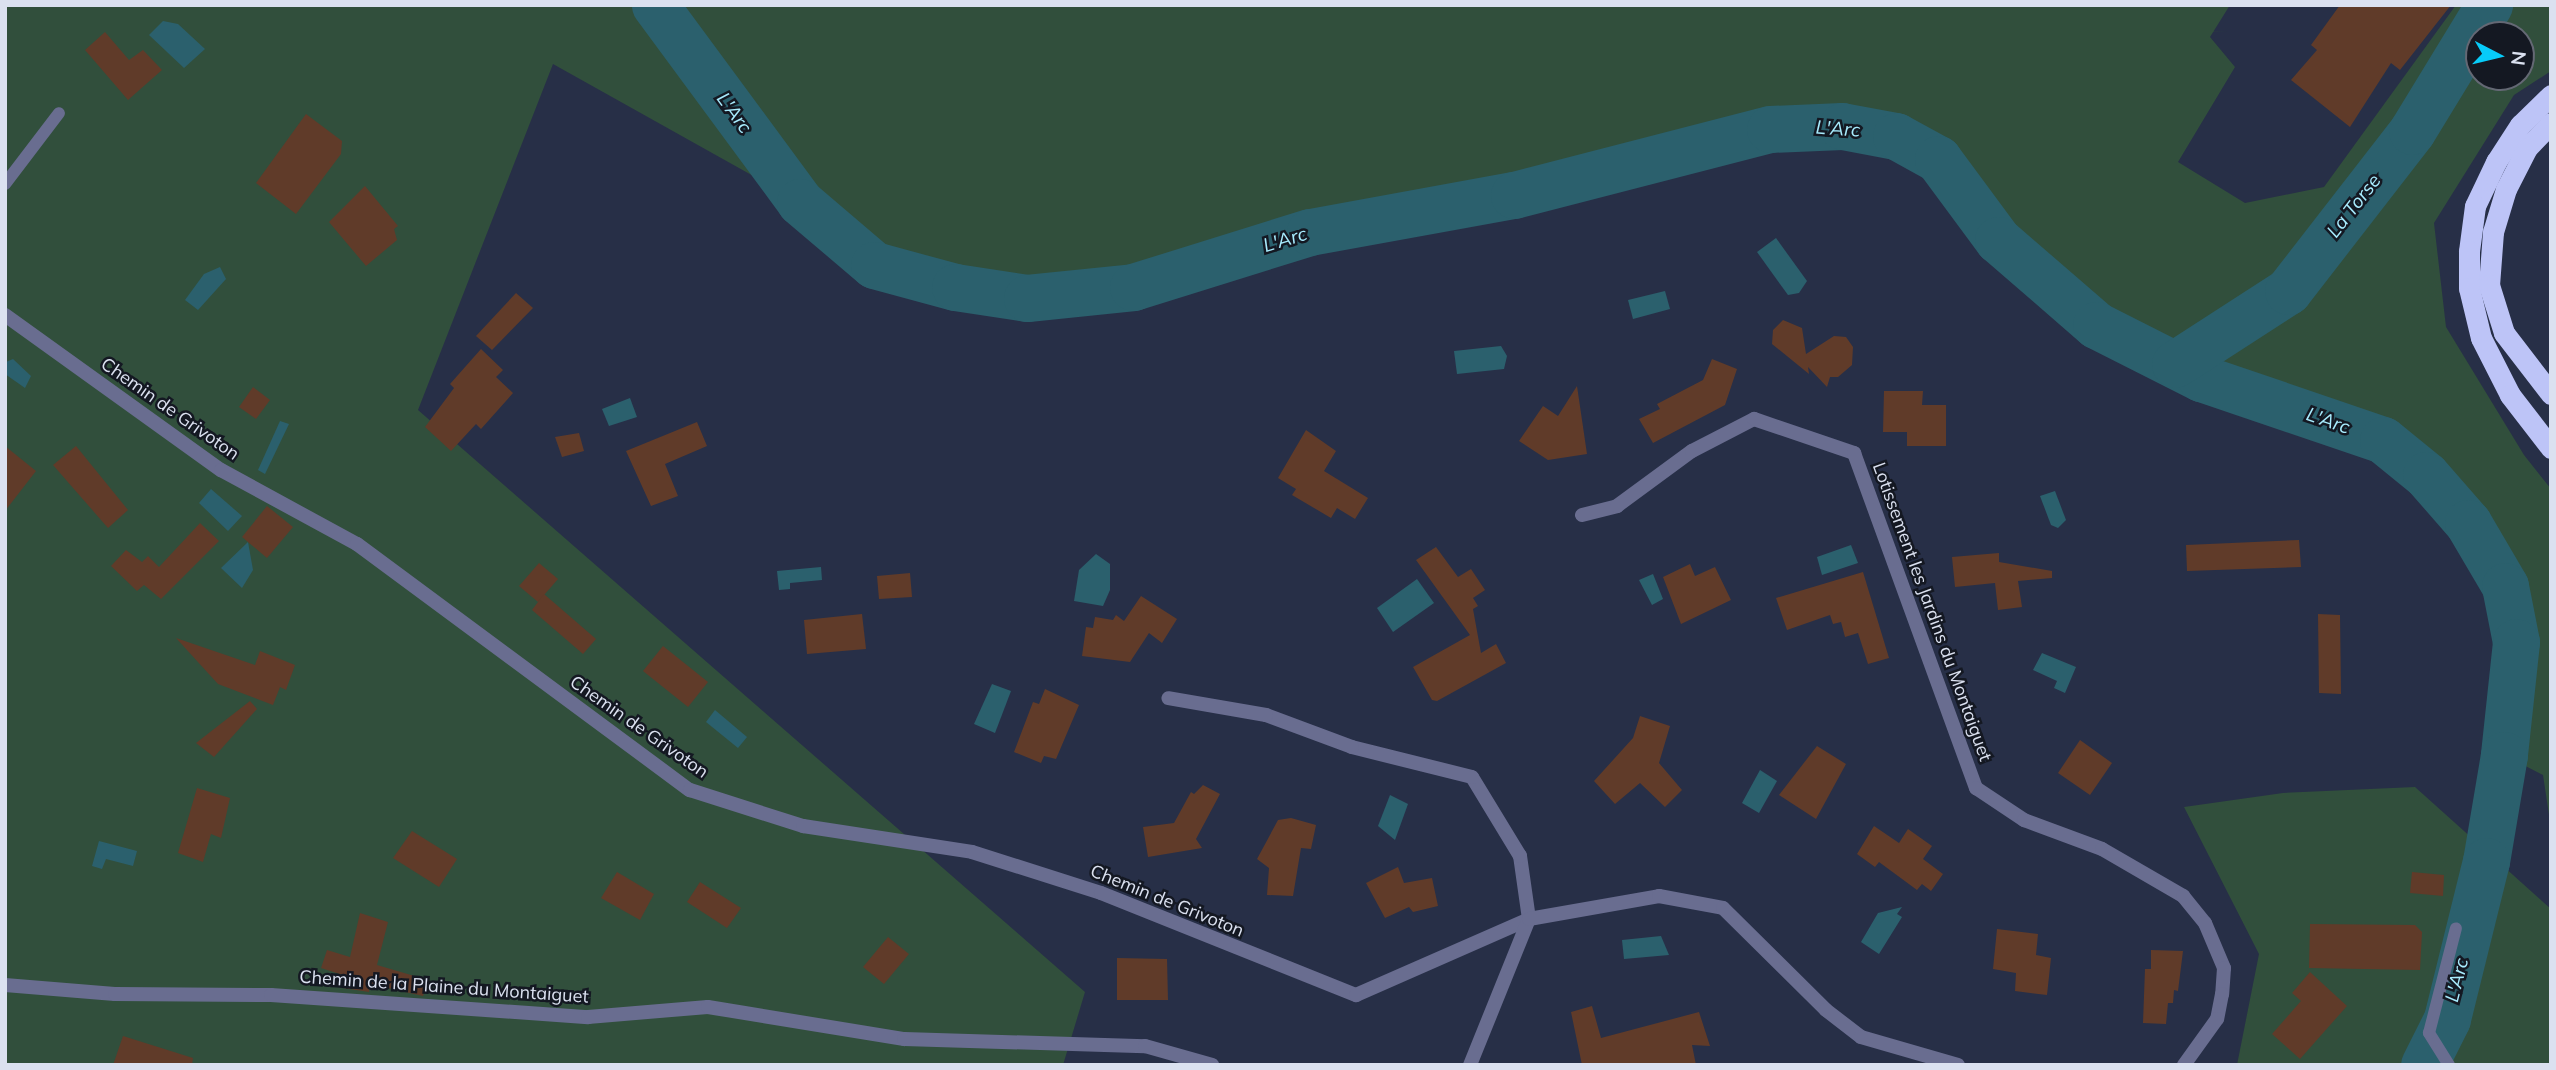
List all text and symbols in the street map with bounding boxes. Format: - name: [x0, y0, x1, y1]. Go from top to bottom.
- north arrow: [2465, 21, 2535, 91]
- text: N: [2506, 50, 2532, 67]
- water label: L'Arc: [712, 88, 756, 138]
- water label: L'Arc: [1815, 116, 1861, 142]
- water label: La Torse: [2322, 170, 2386, 242]
- water label: L'Arc: [1260, 223, 1310, 257]
- street label: Chemin de Grivoton: [97, 353, 243, 465]
- water label: L'Arc: [2303, 403, 2353, 439]
- street label: Lotissement les Jardins du Montaiguet: [1868, 460, 1996, 764]
- street label: Chemin de Grivoton: [566, 671, 712, 783]
- street label: Chemin de Grivoton: [1087, 860, 1247, 942]
- water label: L'Arc: [2441, 956, 2473, 1004]
- street label: Chemin de la Plaine du Montaiguet: [299, 966, 589, 1008]

